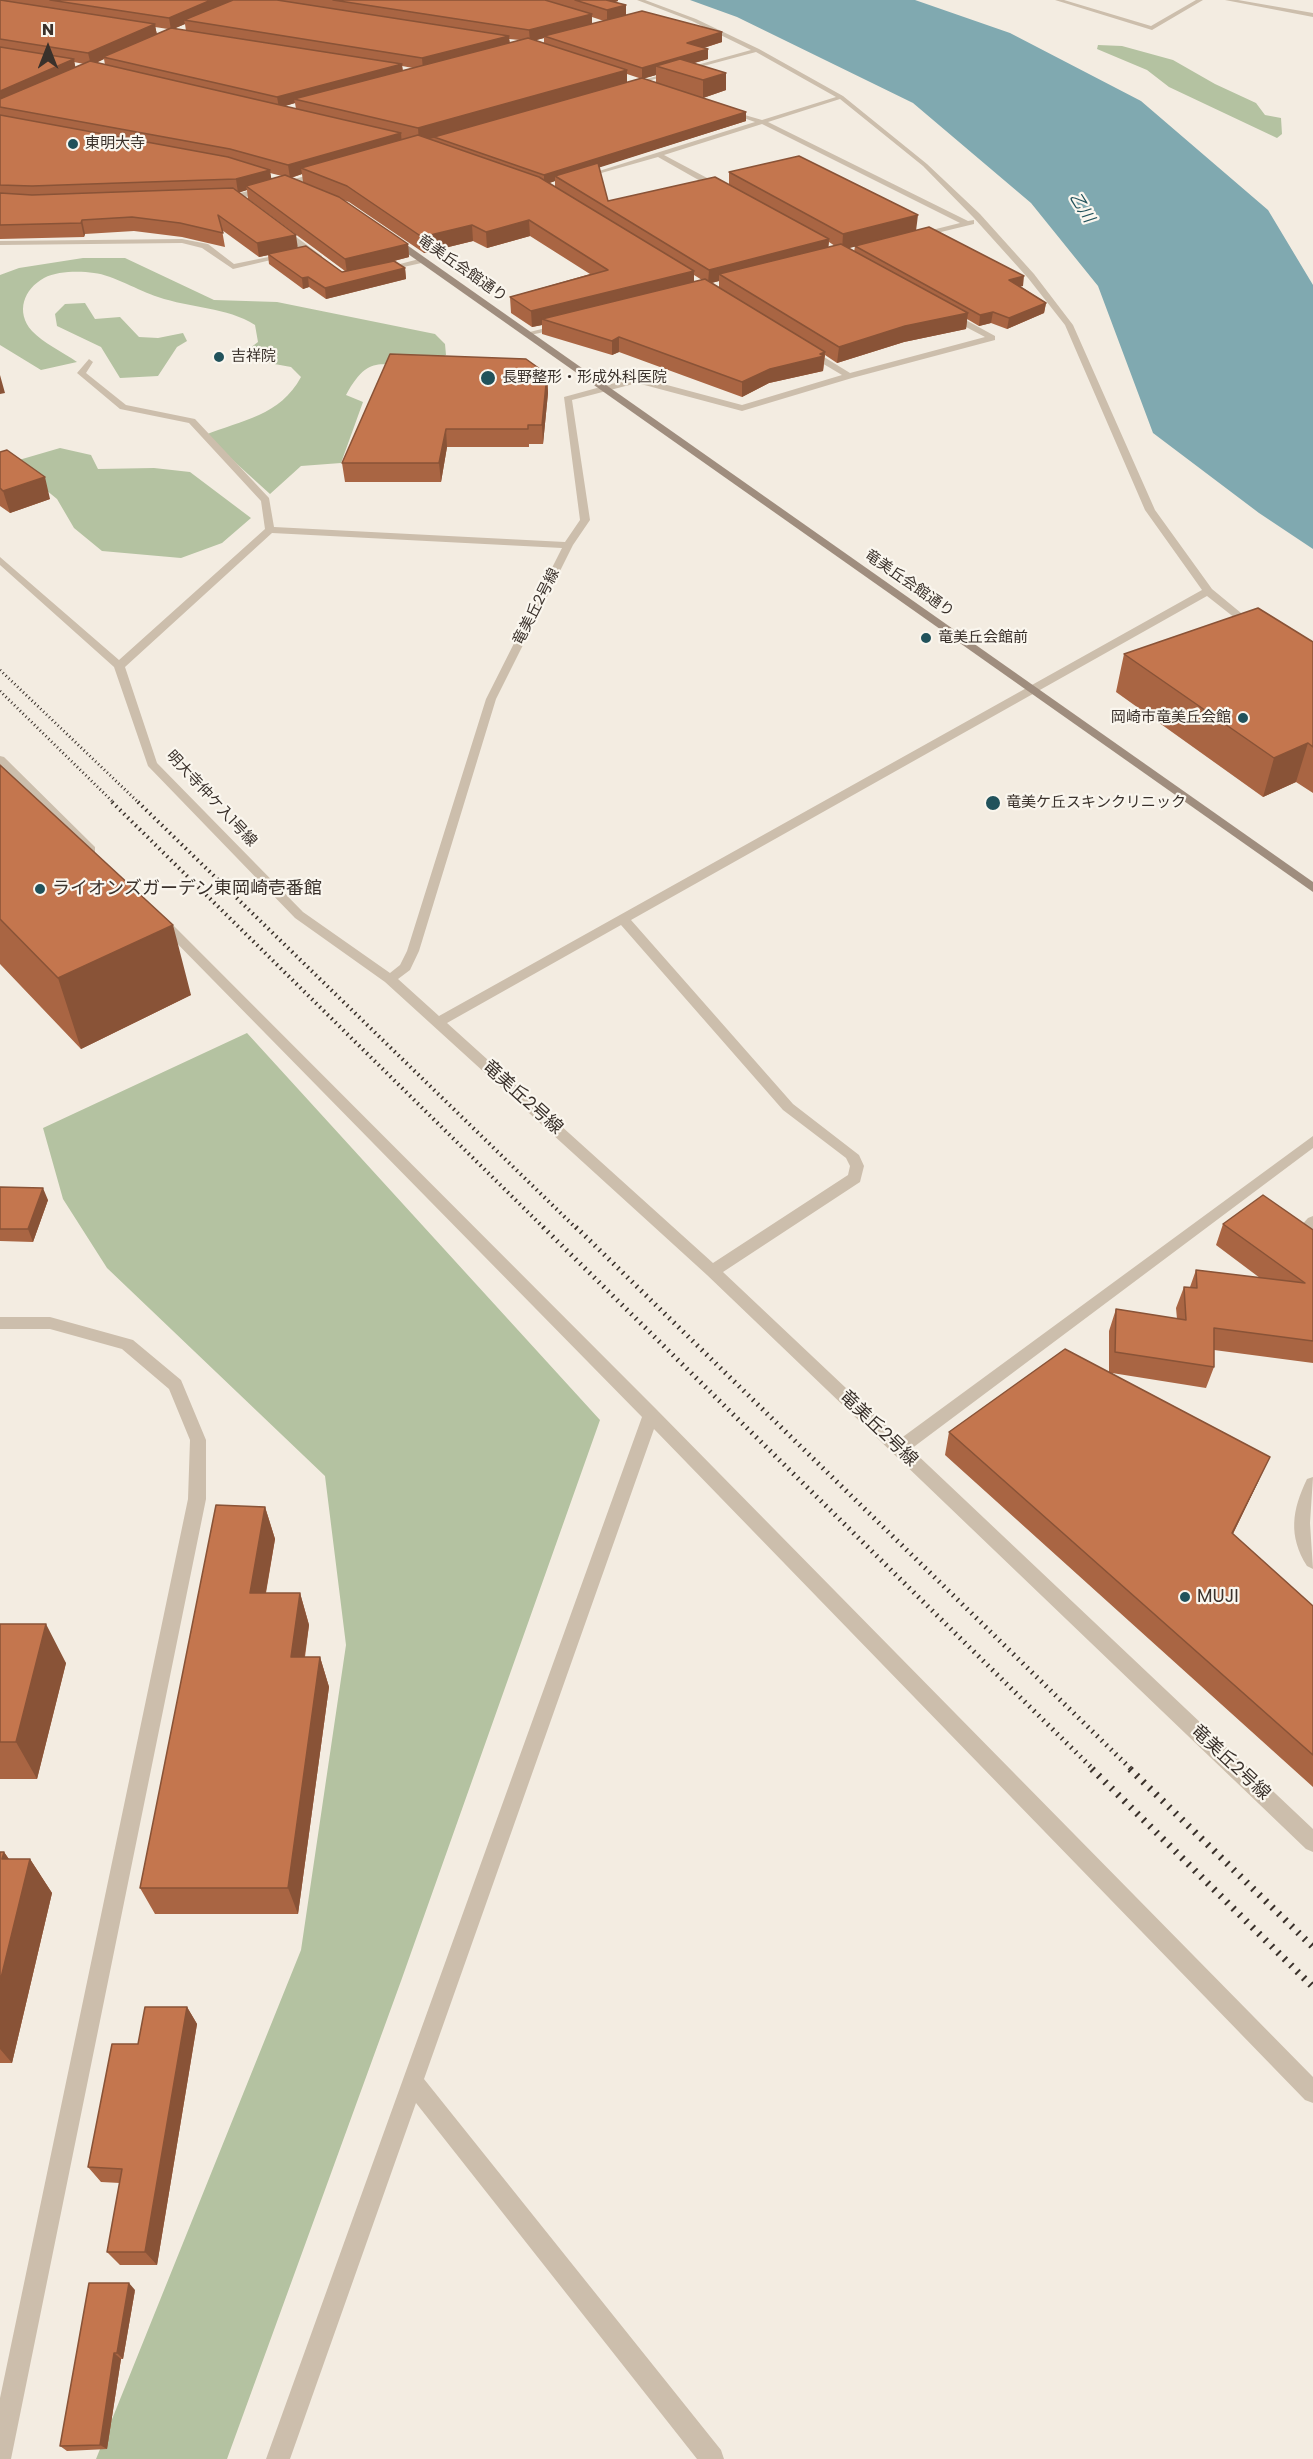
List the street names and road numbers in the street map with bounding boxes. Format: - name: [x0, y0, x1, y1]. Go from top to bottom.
- street label: 竜美丘会館通り: [414, 232, 510, 306]
- street label: 竜美丘会館通り: [861, 547, 957, 621]
- street label: 竜美丘2号線: [510, 566, 564, 648]
- street label: 明大寺仲ケ入1号線: [162, 747, 260, 851]
- street label: 竜美丘2号線: [477, 1056, 567, 1140]
- street label: 竜美丘2号線: [834, 1386, 922, 1472]
- street label: 竜美丘2号線: [1186, 1721, 1274, 1805]

